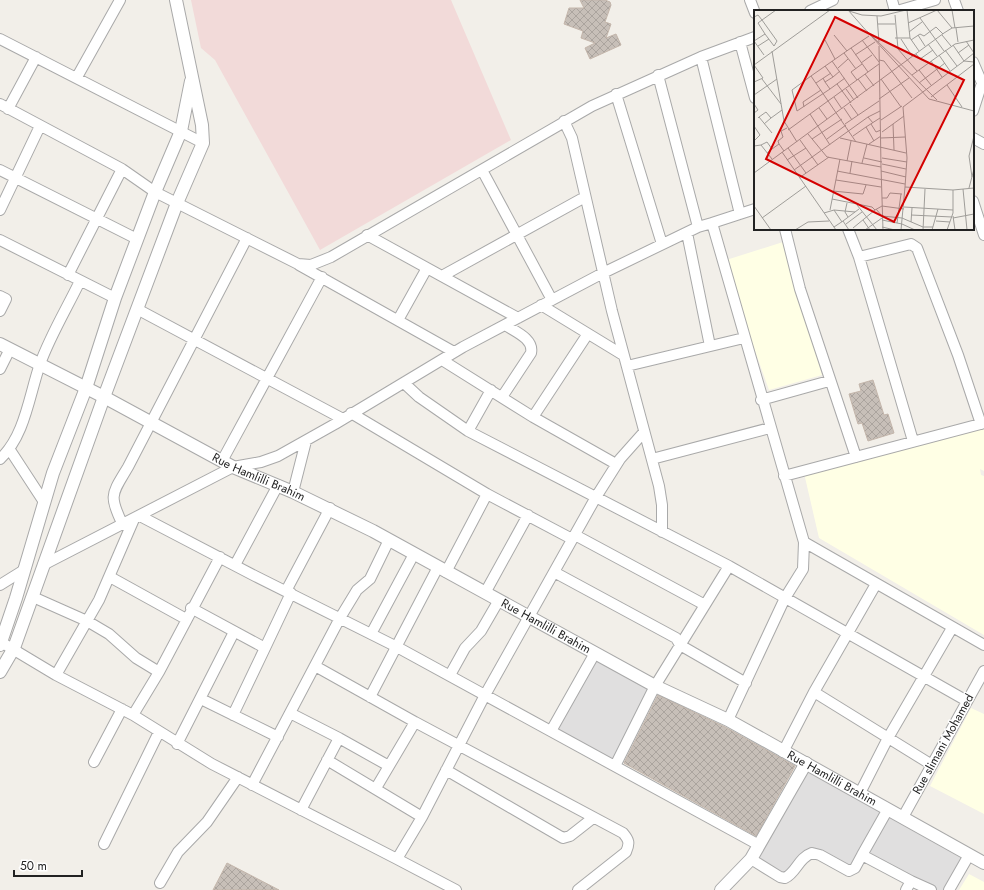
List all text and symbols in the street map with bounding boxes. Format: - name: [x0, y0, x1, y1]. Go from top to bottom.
- inset map: [754, 10, 974, 230]
- street label: Rue Hamlilli Brahim: [209, 448, 308, 506]
- street label: Rue Hamlilli Brahim: [498, 594, 594, 658]
- street label: Rue slimani Mohamed: [908, 690, 978, 798]
- street label: Rue Hamlilli Brahim: [784, 746, 880, 810]
- scale bar: [14, 852, 82, 878]
- text: 50 m: [20, 857, 47, 875]

